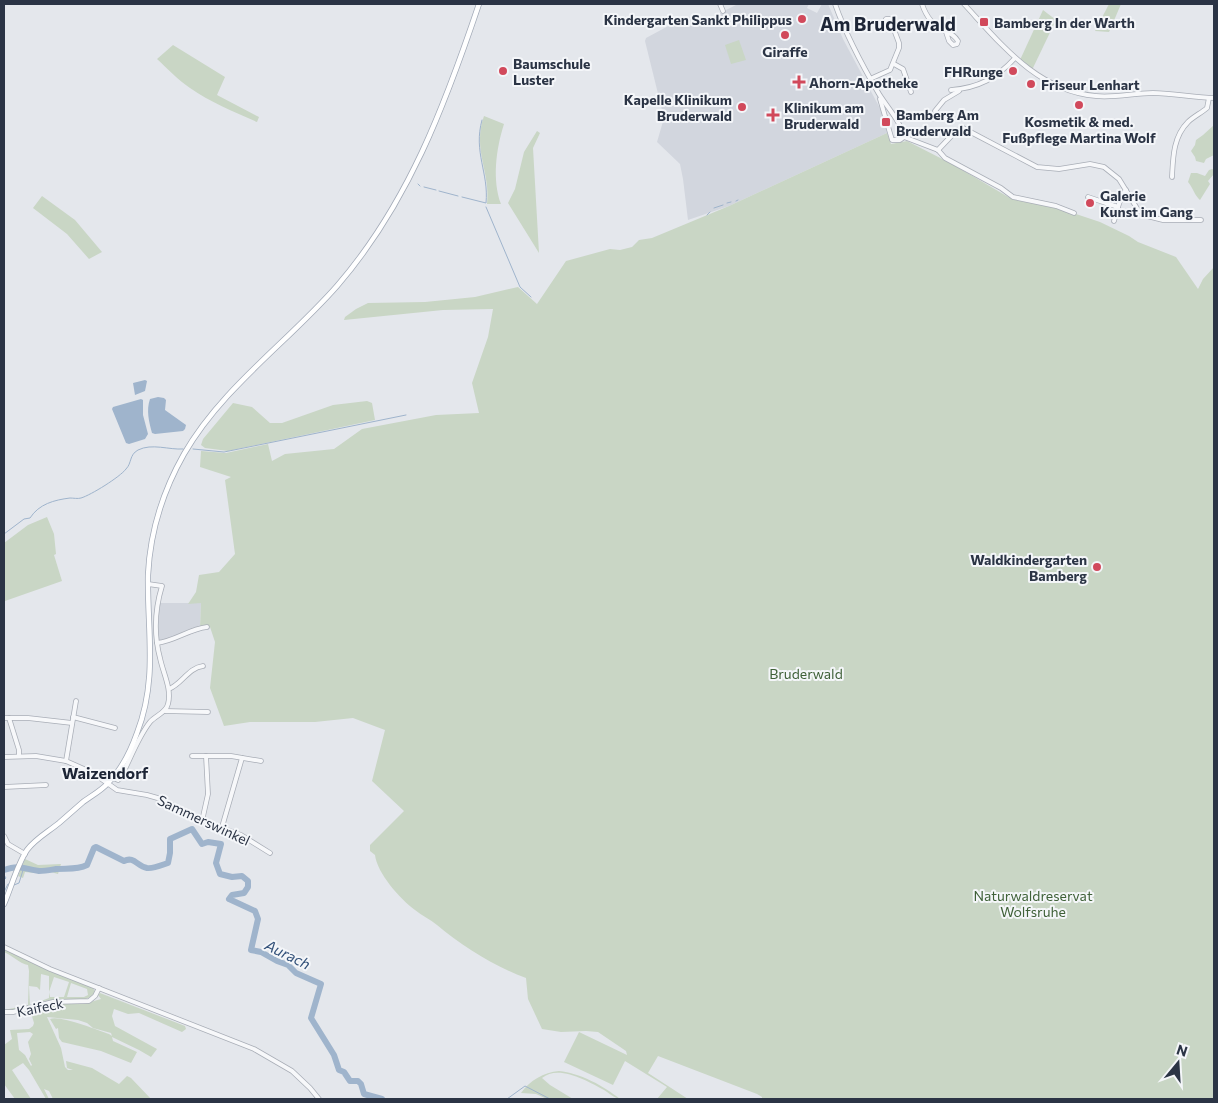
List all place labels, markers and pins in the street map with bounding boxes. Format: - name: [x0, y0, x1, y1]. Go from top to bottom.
- place label: Kindergarten Sankt Philippus: [604, 11, 792, 28]
- marker: Kindergarten Sankt Philippus: [796, 13, 808, 25]
- place label: Bamberg In der Warth: [994, 14, 1135, 31]
- marker: Bamberg In der Warth: [978, 16, 990, 28]
- marker: Giraffe: [779, 29, 791, 41]
- place label: Giraffe: [762, 43, 808, 60]
- place label: Baumschule Luster: [513, 55, 590, 88]
- place label: FHRunge: [944, 63, 1003, 80]
- marker: Baumschule Luster: [497, 65, 509, 77]
- marker: FHRunge: [1007, 65, 1019, 77]
- place label: Ahorn-Apotheke: [809, 74, 918, 91]
- marker: Ahorn-Apotheke: [793, 76, 805, 88]
- place label: Friseur Lenhart: [1041, 76, 1140, 93]
- marker: Friseur Lenhart: [1025, 78, 1037, 90]
- place label: Kapelle Klinikum Bruderwald: [624, 91, 732, 124]
- place label: Klinikum am Bruderwald: [784, 99, 864, 132]
- marker: Kosmetik & med. Fußpflege Martina Wolf: [1073, 99, 1085, 111]
- marker: Kapelle Klinikum Bruderwald: [736, 101, 748, 113]
- place label: Bamberg Am Bruderwald: [896, 106, 979, 139]
- marker: Klinikum am Bruderwald: [766, 108, 780, 122]
- place label: Kosmetik & med. Fußpflege Martina Wolf: [1002, 113, 1156, 146]
- marker: Bamberg Am Bruderwald: [880, 116, 892, 128]
- place label: Galerie Kunst im Gang: [1100, 187, 1193, 220]
- marker: Galerie Kunst im Gang: [1084, 197, 1096, 209]
- place label: Waldkindergarten Bamberg: [970, 551, 1087, 584]
- marker: Waldkindergarten Bamberg: [1091, 561, 1103, 573]

